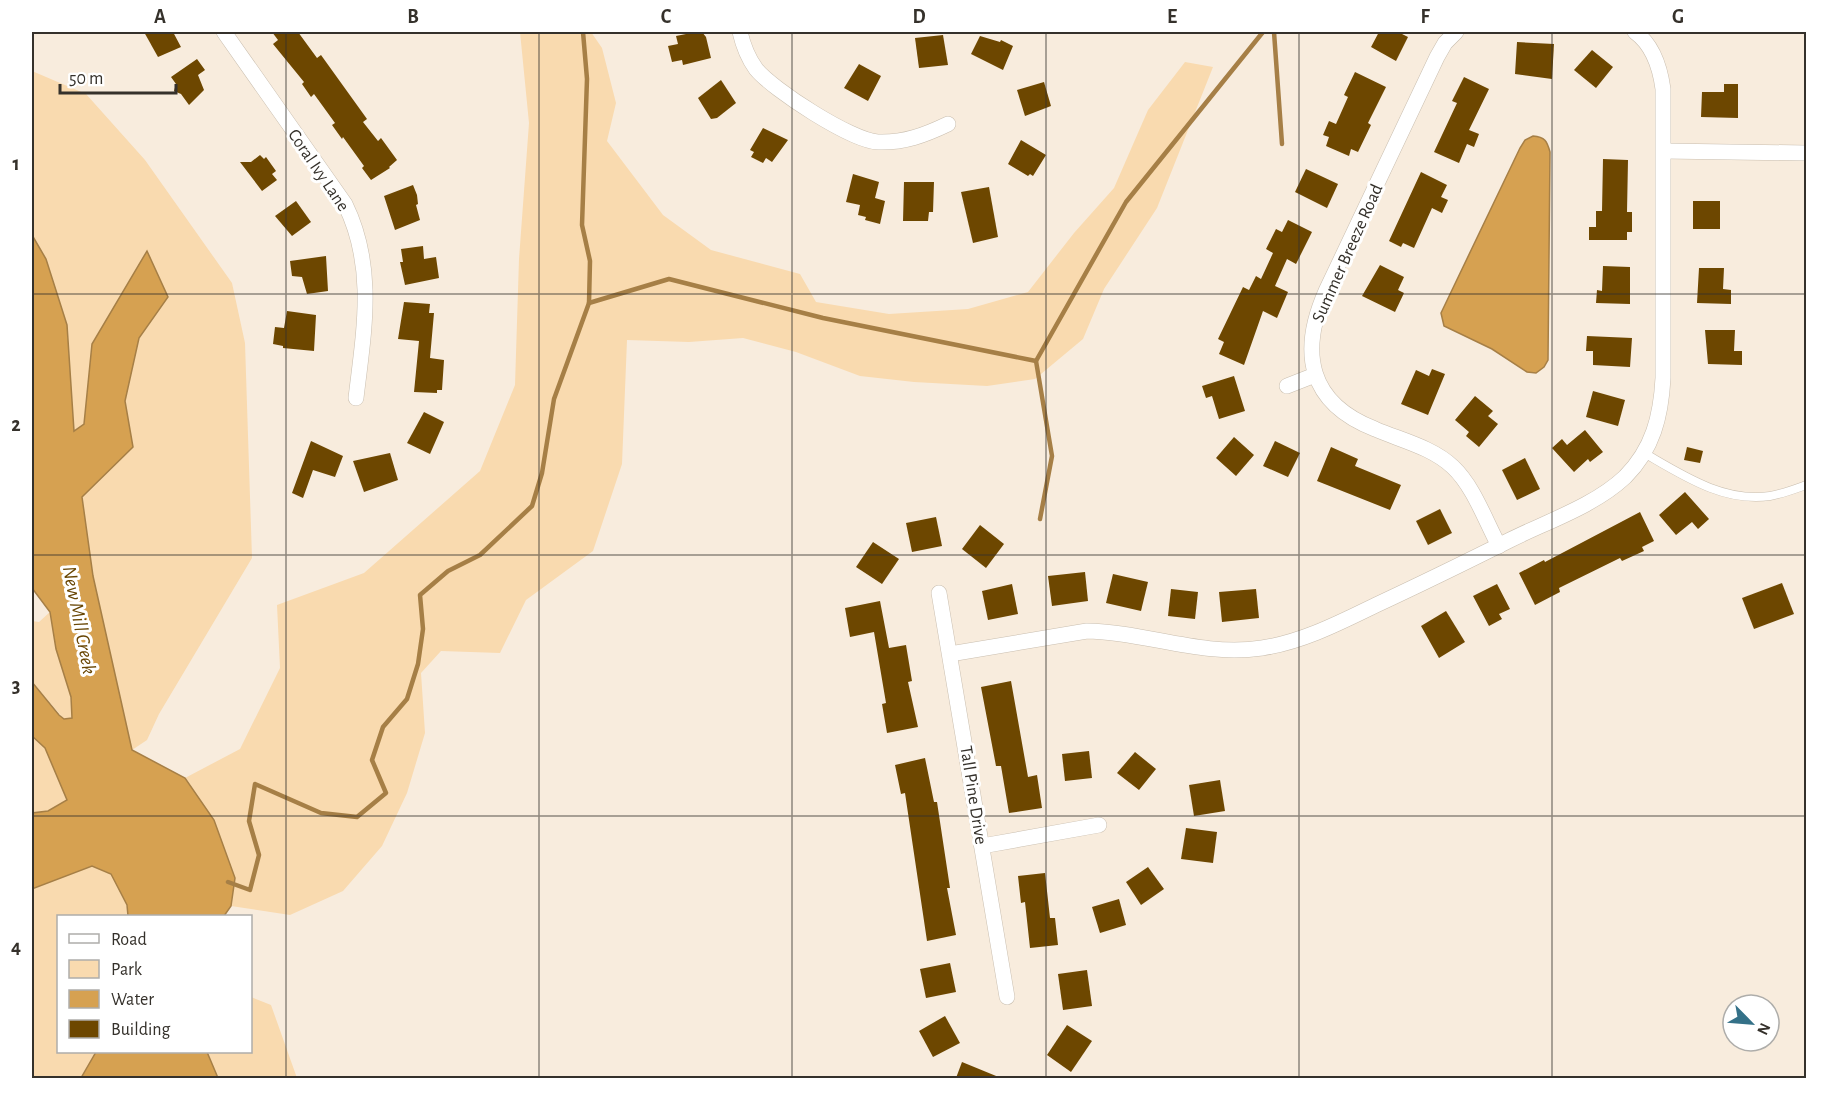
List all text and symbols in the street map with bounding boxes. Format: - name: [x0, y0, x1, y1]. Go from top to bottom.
- text: A: [154, 7, 166, 27]
- text: B: [407, 7, 419, 27]
- text: C: [661, 7, 672, 27]
- text: D: [912, 7, 926, 27]
- text: E: [1167, 7, 1177, 27]
- text: F: [1420, 7, 1430, 27]
- text: G: [1672, 7, 1684, 27]
- scale bar: [60, 57, 176, 95]
- text: 50 m: [69, 70, 103, 88]
- street label: Coral Ivy Lane: [284, 126, 352, 215]
- text: 1: [12, 154, 20, 174]
- street label: Summer Breeze Road: [1309, 182, 1387, 325]
- text: 2: [11, 415, 21, 435]
- water label: New Mill Creek: [59, 565, 99, 676]
- text: 3: [12, 676, 20, 696]
- street label: Tall Pine Drive: [956, 745, 990, 846]
- legend: [57, 915, 252, 1053]
- text: Road: [111, 931, 147, 949]
- text: 4: [11, 937, 21, 957]
- text: Park: [111, 961, 143, 979]
- text: Water: [111, 991, 154, 1009]
- north arrow: [1721, 993, 1781, 1053]
- text: N: [1754, 1020, 1773, 1037]
- text: Building: [111, 1021, 171, 1039]

